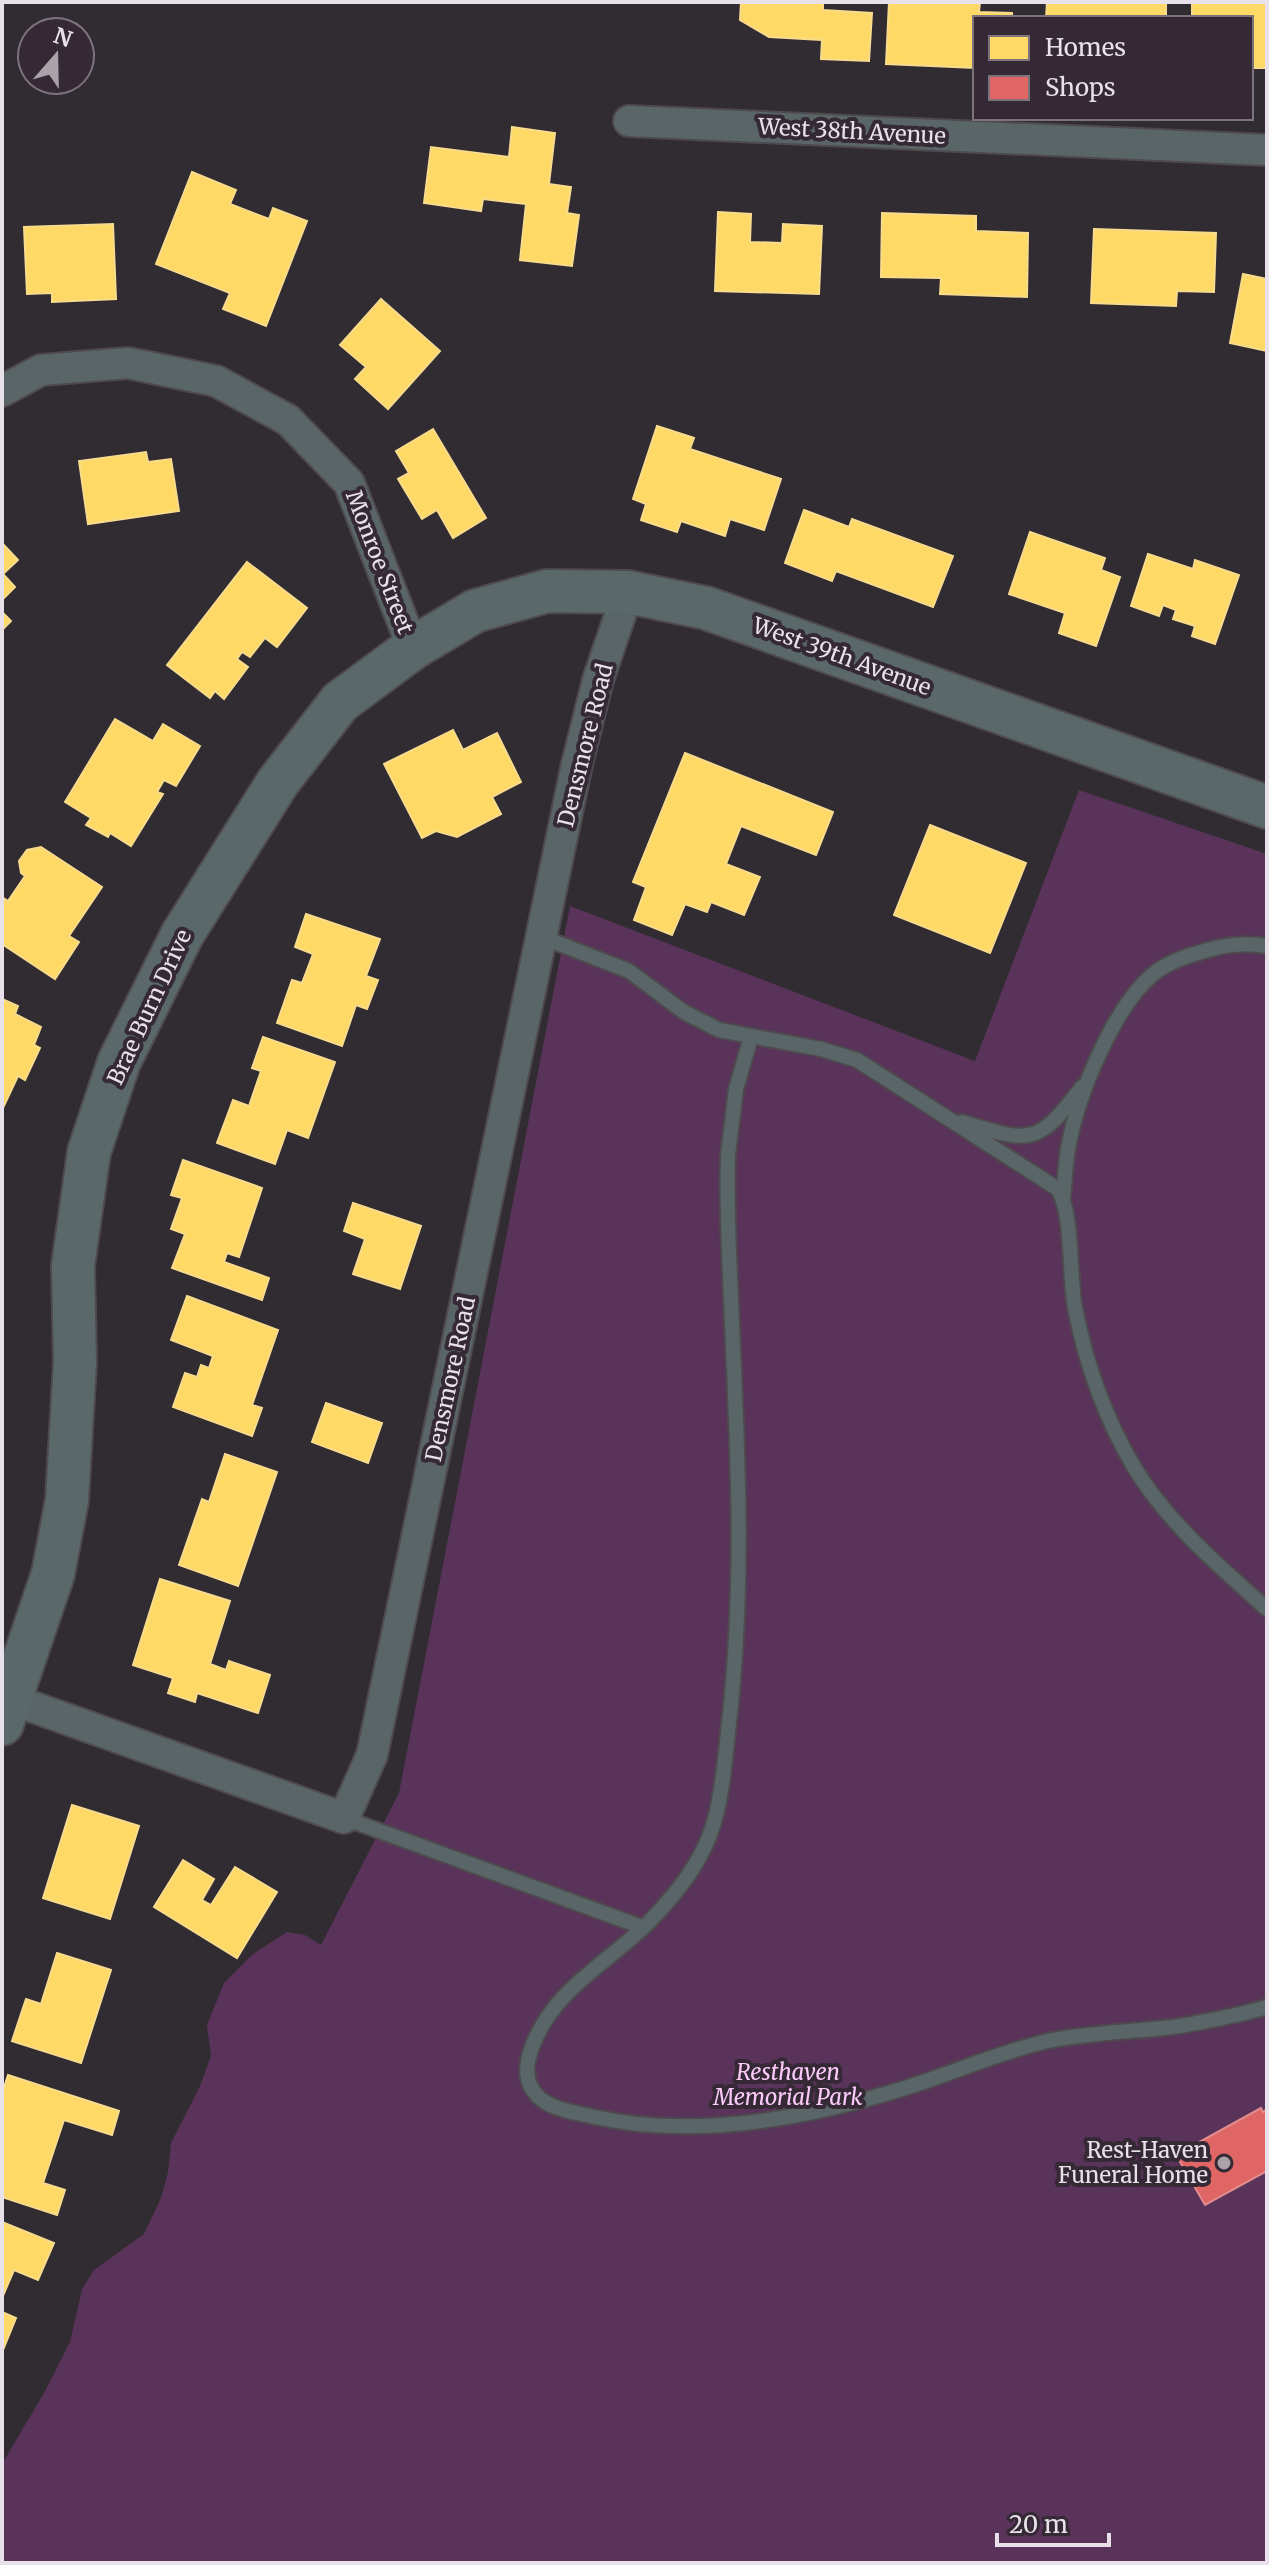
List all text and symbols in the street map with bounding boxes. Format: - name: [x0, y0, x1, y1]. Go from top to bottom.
- north arrow: [16, 16, 96, 96]
- legend: [973, 16, 1253, 120]
- text: N: [50, 21, 76, 54]
- text: Homes: [1045, 32, 1126, 63]
- text: Shops: [1045, 72, 1116, 103]
- street label: West 38th Avenue: [756, 112, 947, 150]
- street label: Monroe Street: [340, 486, 420, 638]
- street label: West 39th Avenue: [748, 610, 935, 701]
- street label: Densmore Road: [551, 660, 619, 830]
- street label: Brae Burn Drive: [101, 925, 197, 1089]
- street label: Densmore Road: [419, 1294, 481, 1464]
- park label: Resthaven Memorial Park: [713, 2058, 862, 2111]
- place label: Rest-Haven Funeral Home: [1058, 2136, 1208, 2189]
- marker: Rest-Haven Funeral Home: [1215, 2154, 1233, 2172]
- scale bar: [997, 2497, 1109, 2547]
- text: 20 m: [1009, 2509, 1068, 2540]

